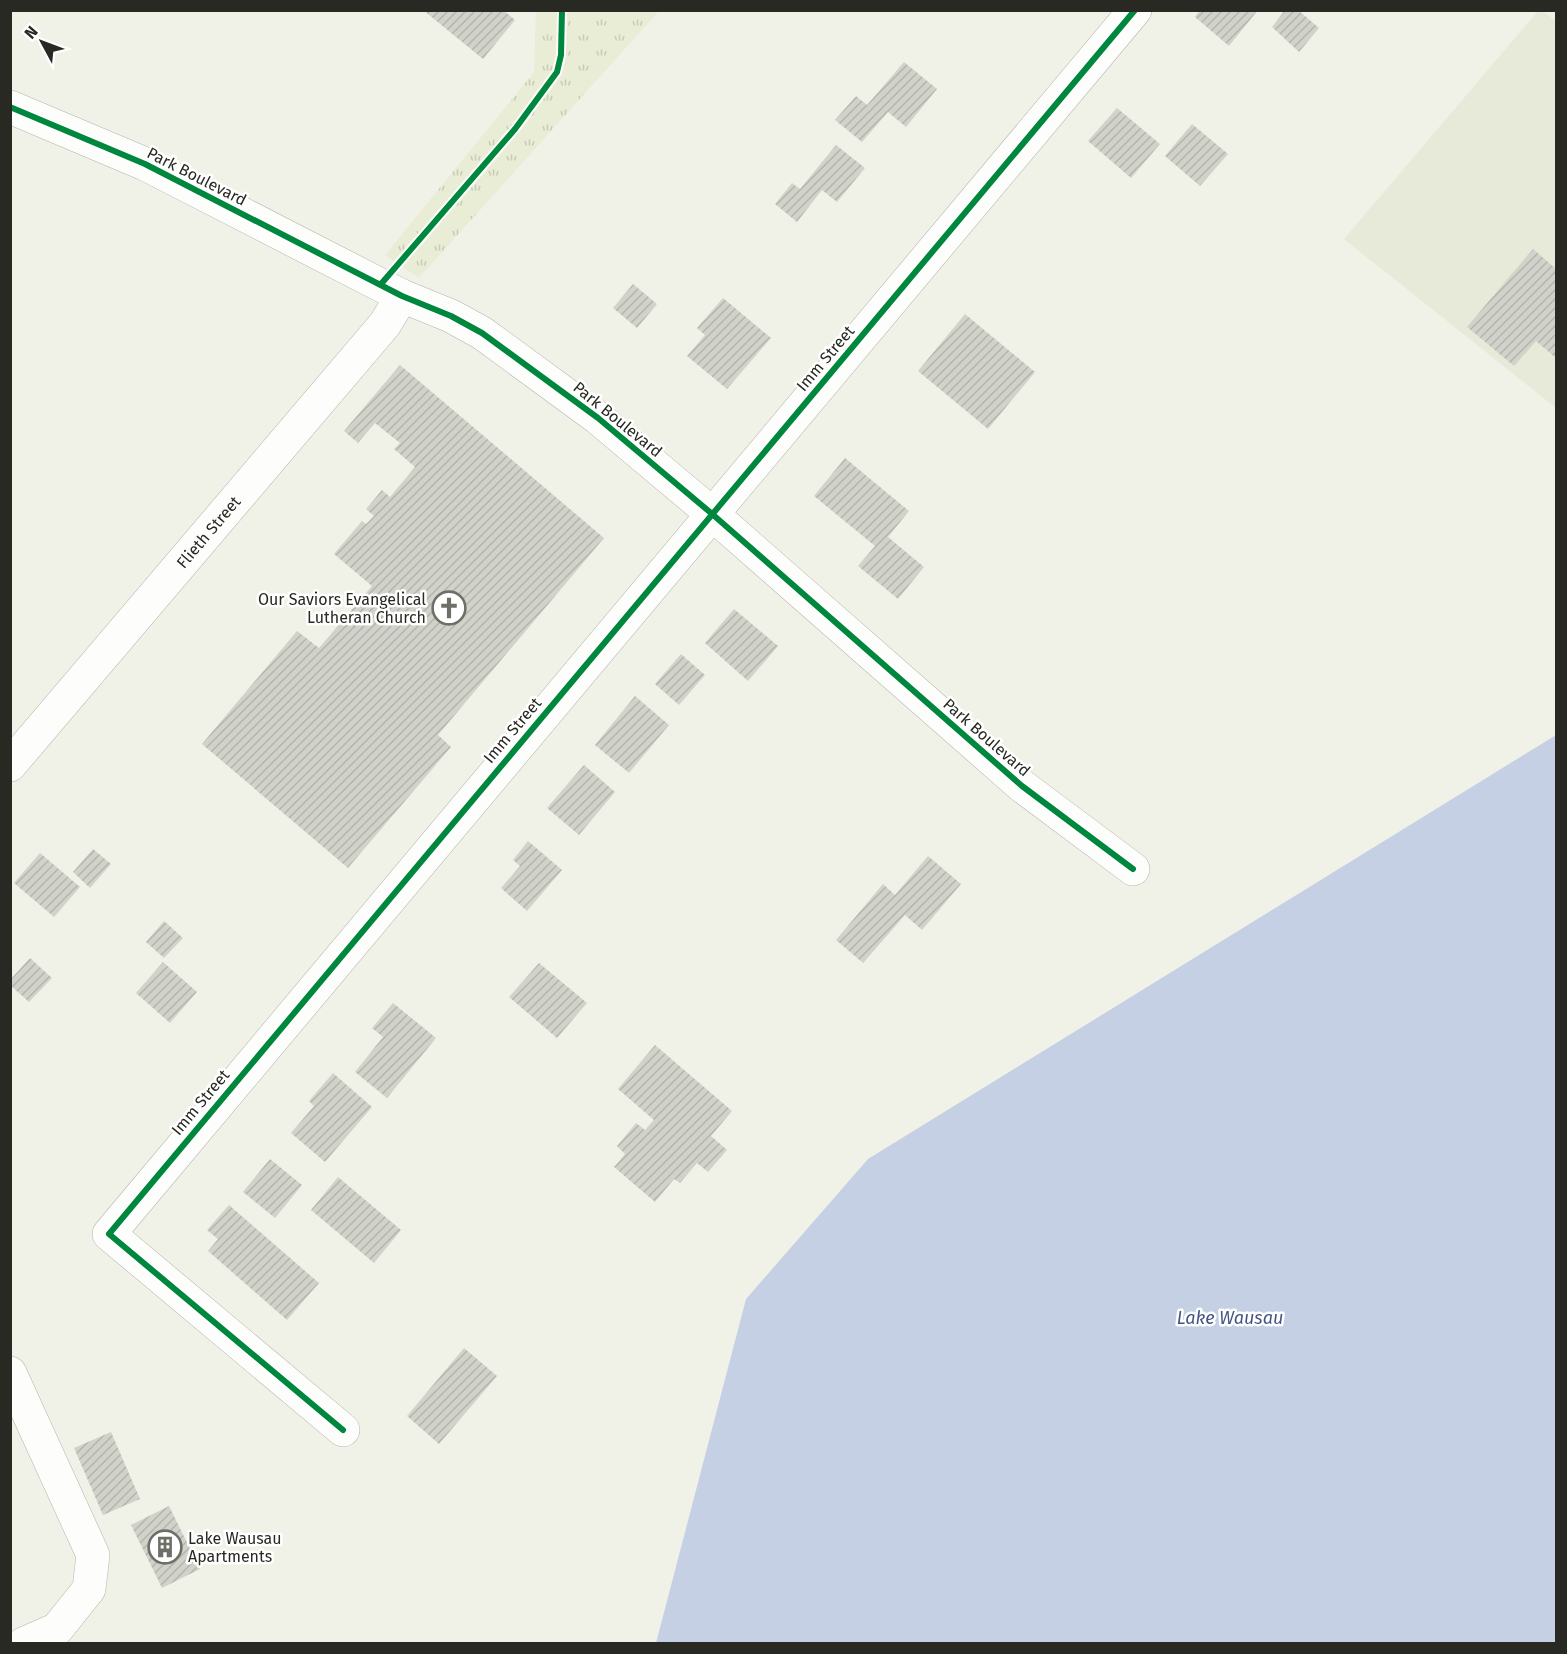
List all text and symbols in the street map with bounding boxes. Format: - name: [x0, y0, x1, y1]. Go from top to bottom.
- north arrow: [12, 12, 72, 72]
- text: N: [20, 22, 42, 43]
- street label: Park Boulevard: [144, 143, 250, 210]
- street label: Imm Street: [792, 321, 858, 395]
- street label: Park Boulevard: [569, 378, 666, 461]
- street label: Flieth Street: [173, 492, 245, 572]
- place label: Our Saviors Evangelical Lutheran Church: [258, 590, 426, 627]
- church icon: Our Saviors Evangelical Lutheran Church: [431, 590, 467, 626]
- street label: Imm Street: [479, 693, 545, 767]
- street label: Park Boulevard: [939, 694, 1034, 780]
- street label: Imm Street: [167, 1065, 233, 1139]
- water label: Lake Wausau: [1177, 1307, 1283, 1329]
- building icon: Lake Wausau Apartments: [147, 1529, 183, 1565]
- place label: Lake Wausau Apartments: [188, 1529, 282, 1566]

